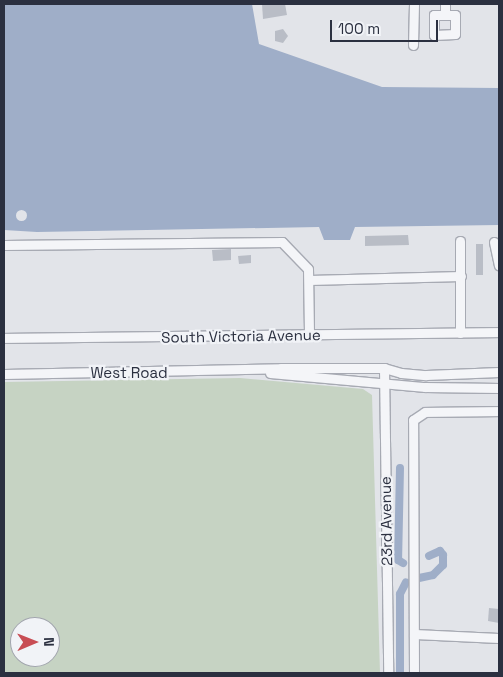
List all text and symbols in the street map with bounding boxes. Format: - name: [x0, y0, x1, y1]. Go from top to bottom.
- scale bar: [333, 10, 440, 42]
- text: 100 m: [338, 19, 380, 38]
- street label: South Victoria Avenue: [161, 326, 321, 346]
- street label: West Road: [90, 364, 168, 382]
- street label: 23rd Avenue: [376, 476, 396, 566]
- north arrow: [10, 617, 60, 667]
- text: N: [40, 637, 58, 647]

